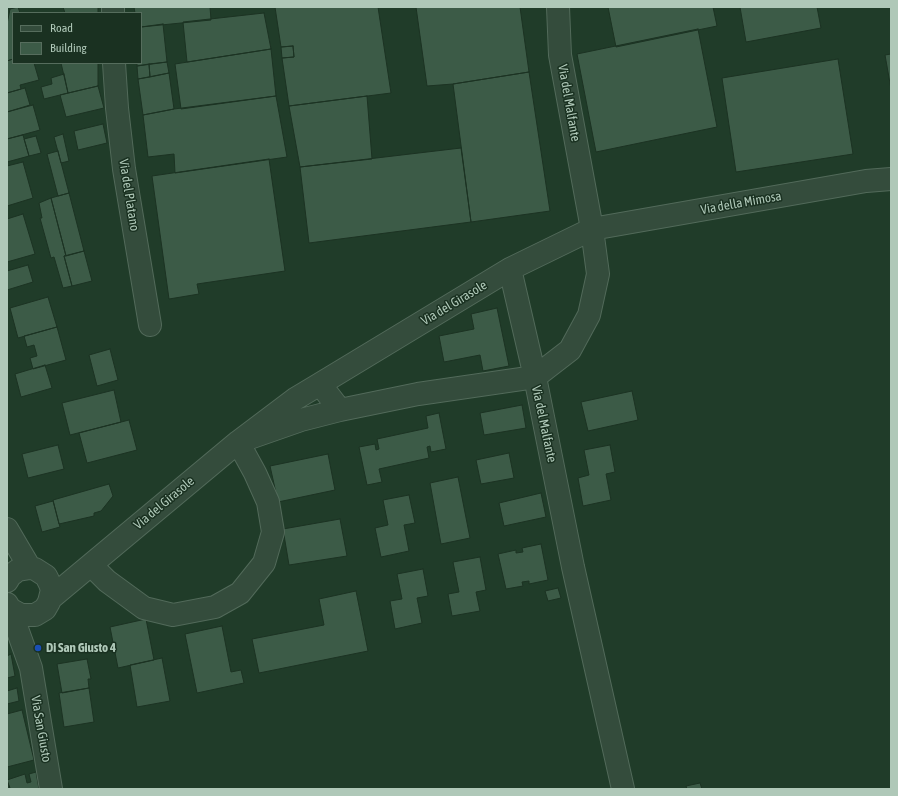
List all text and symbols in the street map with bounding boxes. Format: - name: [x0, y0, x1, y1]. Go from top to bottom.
- legend: [12, 12, 142, 64]
- text: Road: [50, 21, 73, 35]
- text: Building: [50, 41, 87, 55]
- street label: Via del Malfante: [555, 63, 583, 143]
- street label: Via del Platano: [116, 158, 142, 232]
- street label: Via della Mimosa: [699, 188, 783, 218]
- street label: Via del Girasole: [418, 277, 490, 329]
- street label: Via del Malfante: [528, 384, 560, 464]
- street label: Via del Girasole: [131, 473, 197, 533]
- place label: Di San Giusto 4: [46, 640, 116, 656]
- marker: Di San Giusto 4: [33, 643, 43, 653]
- street label: Via San Giusto: [27, 695, 55, 763]

